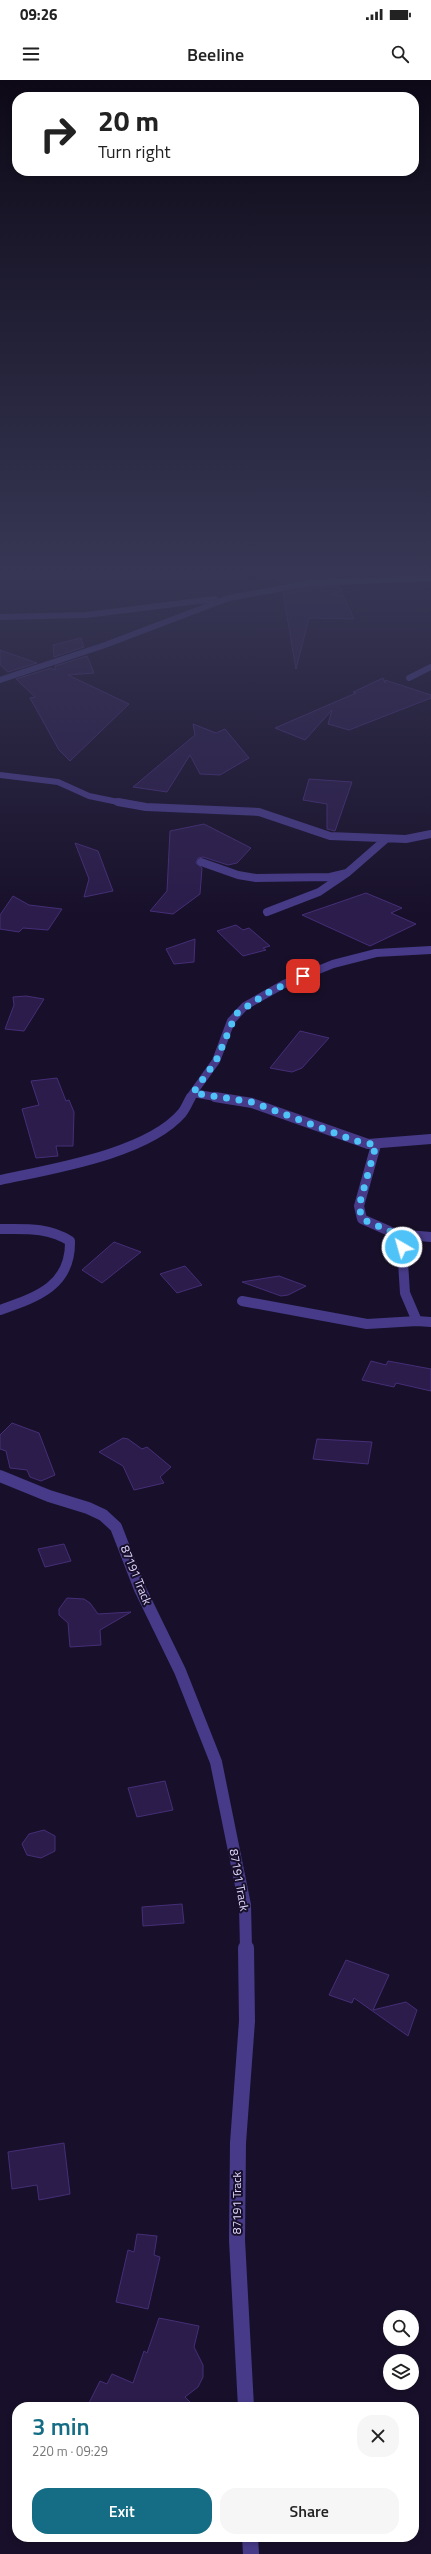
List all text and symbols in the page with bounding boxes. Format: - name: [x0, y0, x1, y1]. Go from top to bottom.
- text: 09:26: [20, 3, 57, 26]
- text: Beeline: [187, 41, 244, 68]
- icon: menu: [20, 43, 42, 65]
- icon: search: [389, 43, 411, 65]
- text: 20 m: [98, 99, 159, 142]
- icon: right: [32, 108, 84, 160]
- text: Turn right: [98, 138, 171, 165]
- pin: [286, 959, 320, 993]
- icon: arrive: [292, 965, 314, 987]
- position arrow: [381, 1226, 423, 1268]
- street label: 87191 Track: [116, 1542, 157, 1608]
- street label: 87191 Track: [225, 1847, 254, 1913]
- street label: 87191 Track: [227, 2171, 246, 2234]
- map controls: [383, 2310, 419, 2390]
- button: search: [383, 2310, 419, 2346]
- button: layers: [383, 2354, 419, 2390]
- text: 3 min: [32, 2408, 90, 2444]
- button: close: [357, 2415, 399, 2457]
- text: 220 m · 09:29: [32, 2441, 108, 2461]
- button: Exit: [32, 2488, 212, 2534]
- button: Share: [220, 2488, 399, 2534]

